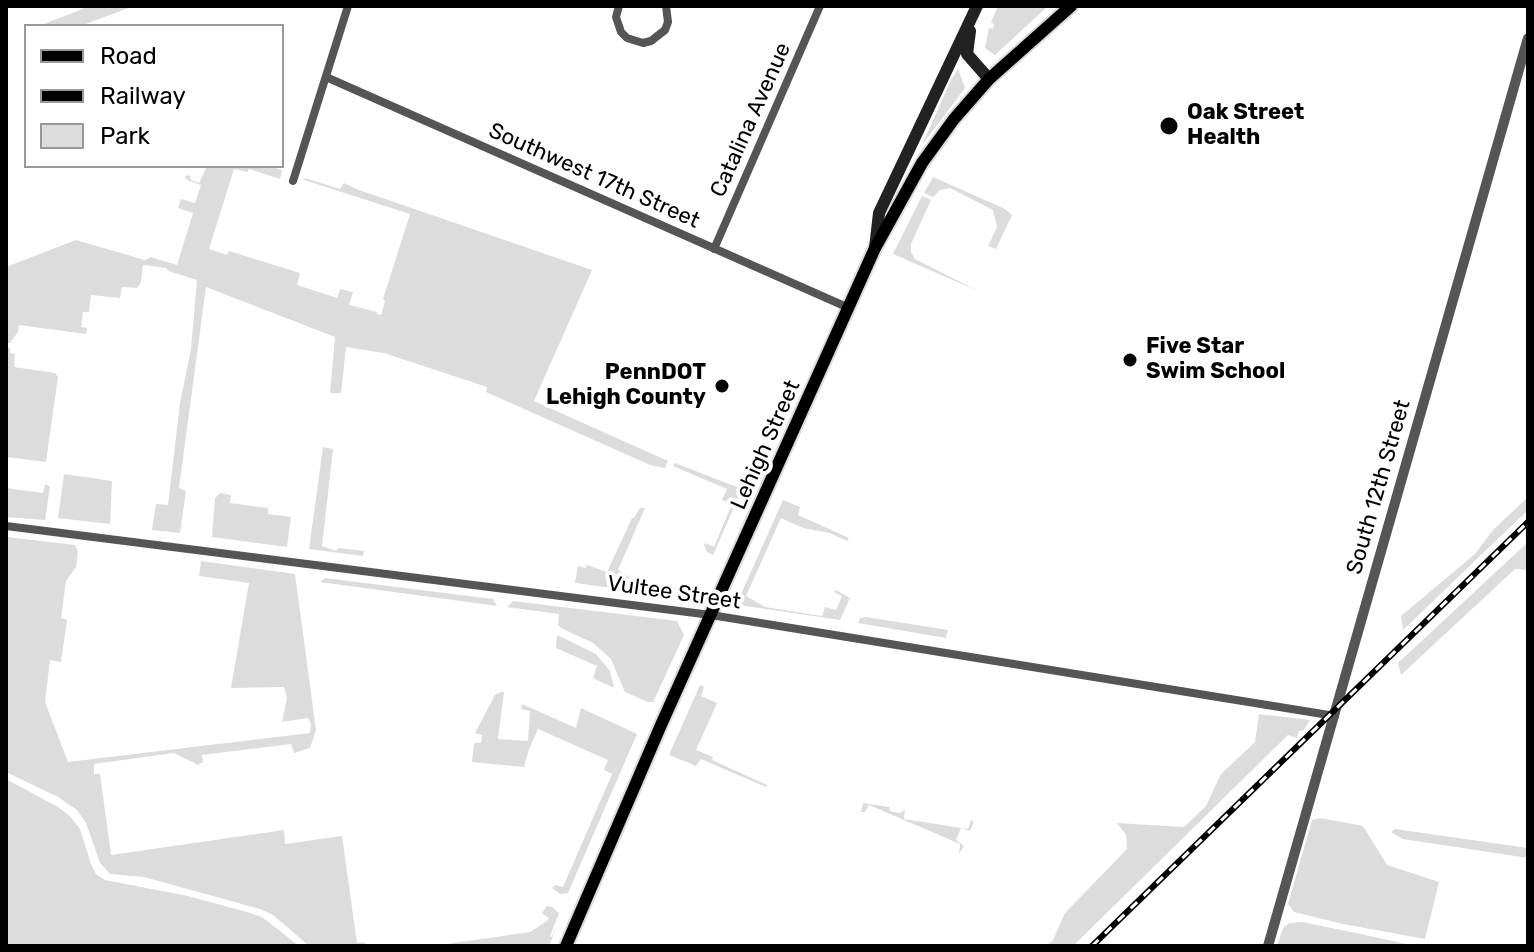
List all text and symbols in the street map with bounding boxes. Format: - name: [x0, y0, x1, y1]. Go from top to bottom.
- legend: [24, 24, 284, 168]
- street label: Catalina Avenue: [705, 39, 797, 201]
- text: Road: [100, 42, 157, 70]
- text: Railway: [100, 82, 186, 110]
- place label: Oak Street Health: [1187, 100, 1304, 152]
- marker: Oak Street Health: [1158, 115, 1180, 137]
- street label: Southwest 17th Street: [485, 118, 703, 234]
- text: Park: [100, 122, 150, 150]
- place label: Five Star Swim School: [1146, 334, 1285, 386]
- marker: Five Star Swim School: [1121, 351, 1139, 369]
- place label: PennDOT Lehigh County: [546, 360, 706, 412]
- street label: Lehigh Street: [726, 376, 806, 514]
- marker: PennDOT Lehigh County: [713, 377, 731, 395]
- street label: South 12th Street: [1341, 397, 1417, 577]
- street label: Vultee Street: [606, 571, 742, 615]

